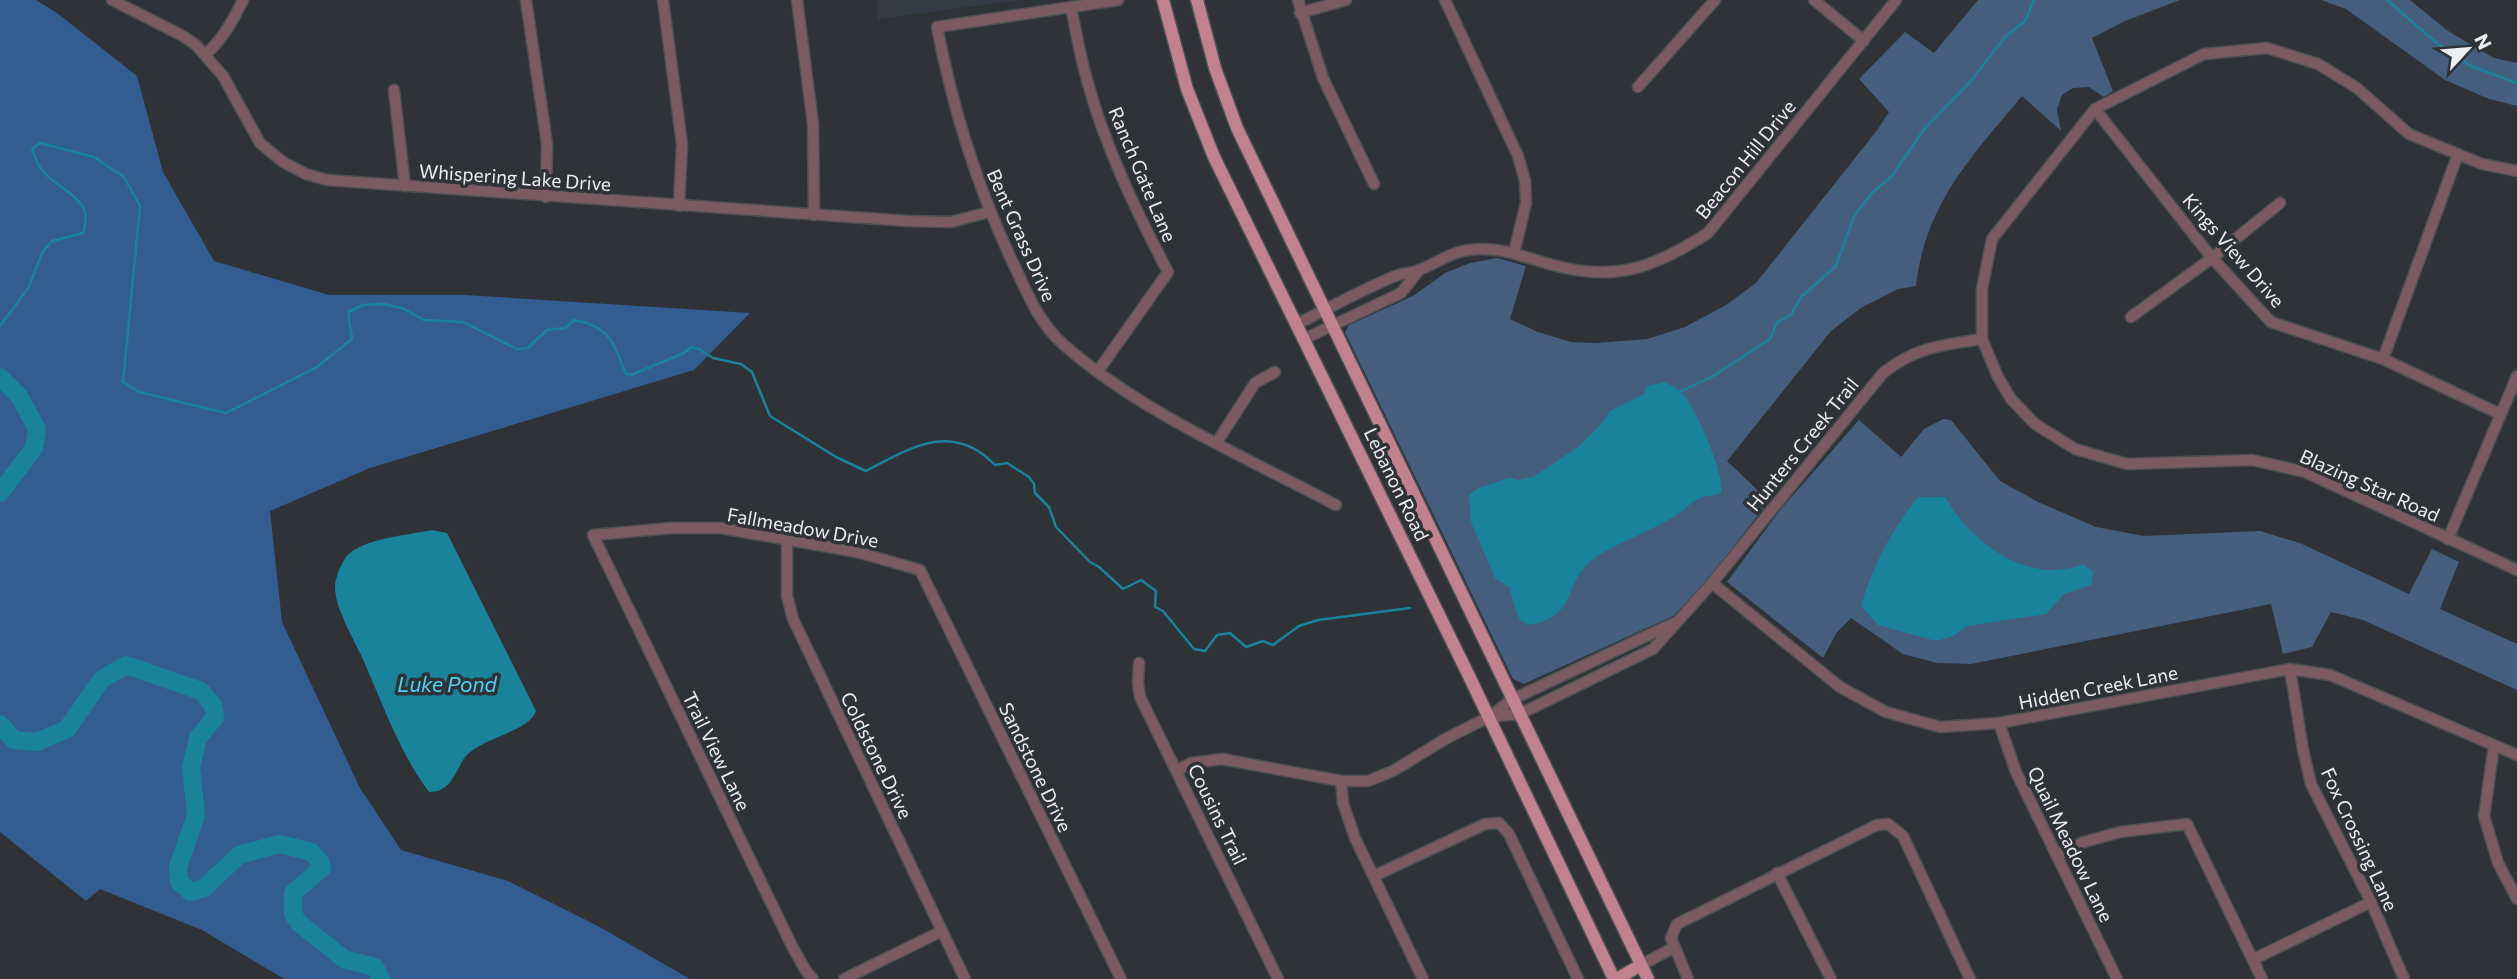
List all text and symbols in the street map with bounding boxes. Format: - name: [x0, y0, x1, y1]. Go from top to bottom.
- north arrow: [2433, 14, 2503, 84]
- text: N: [2470, 30, 2497, 53]
- street label: Beacon Hill Drive: [1690, 95, 1800, 223]
- street label: Ranch Gate Lane: [1104, 103, 1182, 245]
- street label: Whispering Lake Drive: [418, 159, 612, 195]
- street label: Bent Grass Drive: [982, 165, 1062, 305]
- street label: Kings View Drive: [2178, 188, 2290, 312]
- street label: Hunters Creek Trail: [1741, 373, 1863, 515]
- street label: Lebanon Road: [1360, 424, 1434, 544]
- street label: Blazing Star Road: [2297, 444, 2443, 526]
- street label: Fallmeadow Drive: [725, 502, 881, 552]
- street label: Hidden Creek Lane: [2016, 660, 2180, 714]
- water label: Luke Pond: [397, 671, 498, 696]
- street label: Trail View Lane: [678, 688, 756, 814]
- street label: Coldstone Drive: [836, 688, 918, 822]
- street label: Sandstone Drive: [995, 699, 1077, 835]
- street label: Cousins Trail: [1184, 760, 1252, 868]
- street label: Quail Meadow Lane: [2023, 763, 2119, 925]
- street label: Fox Crossing Lane: [2317, 764, 2403, 914]

